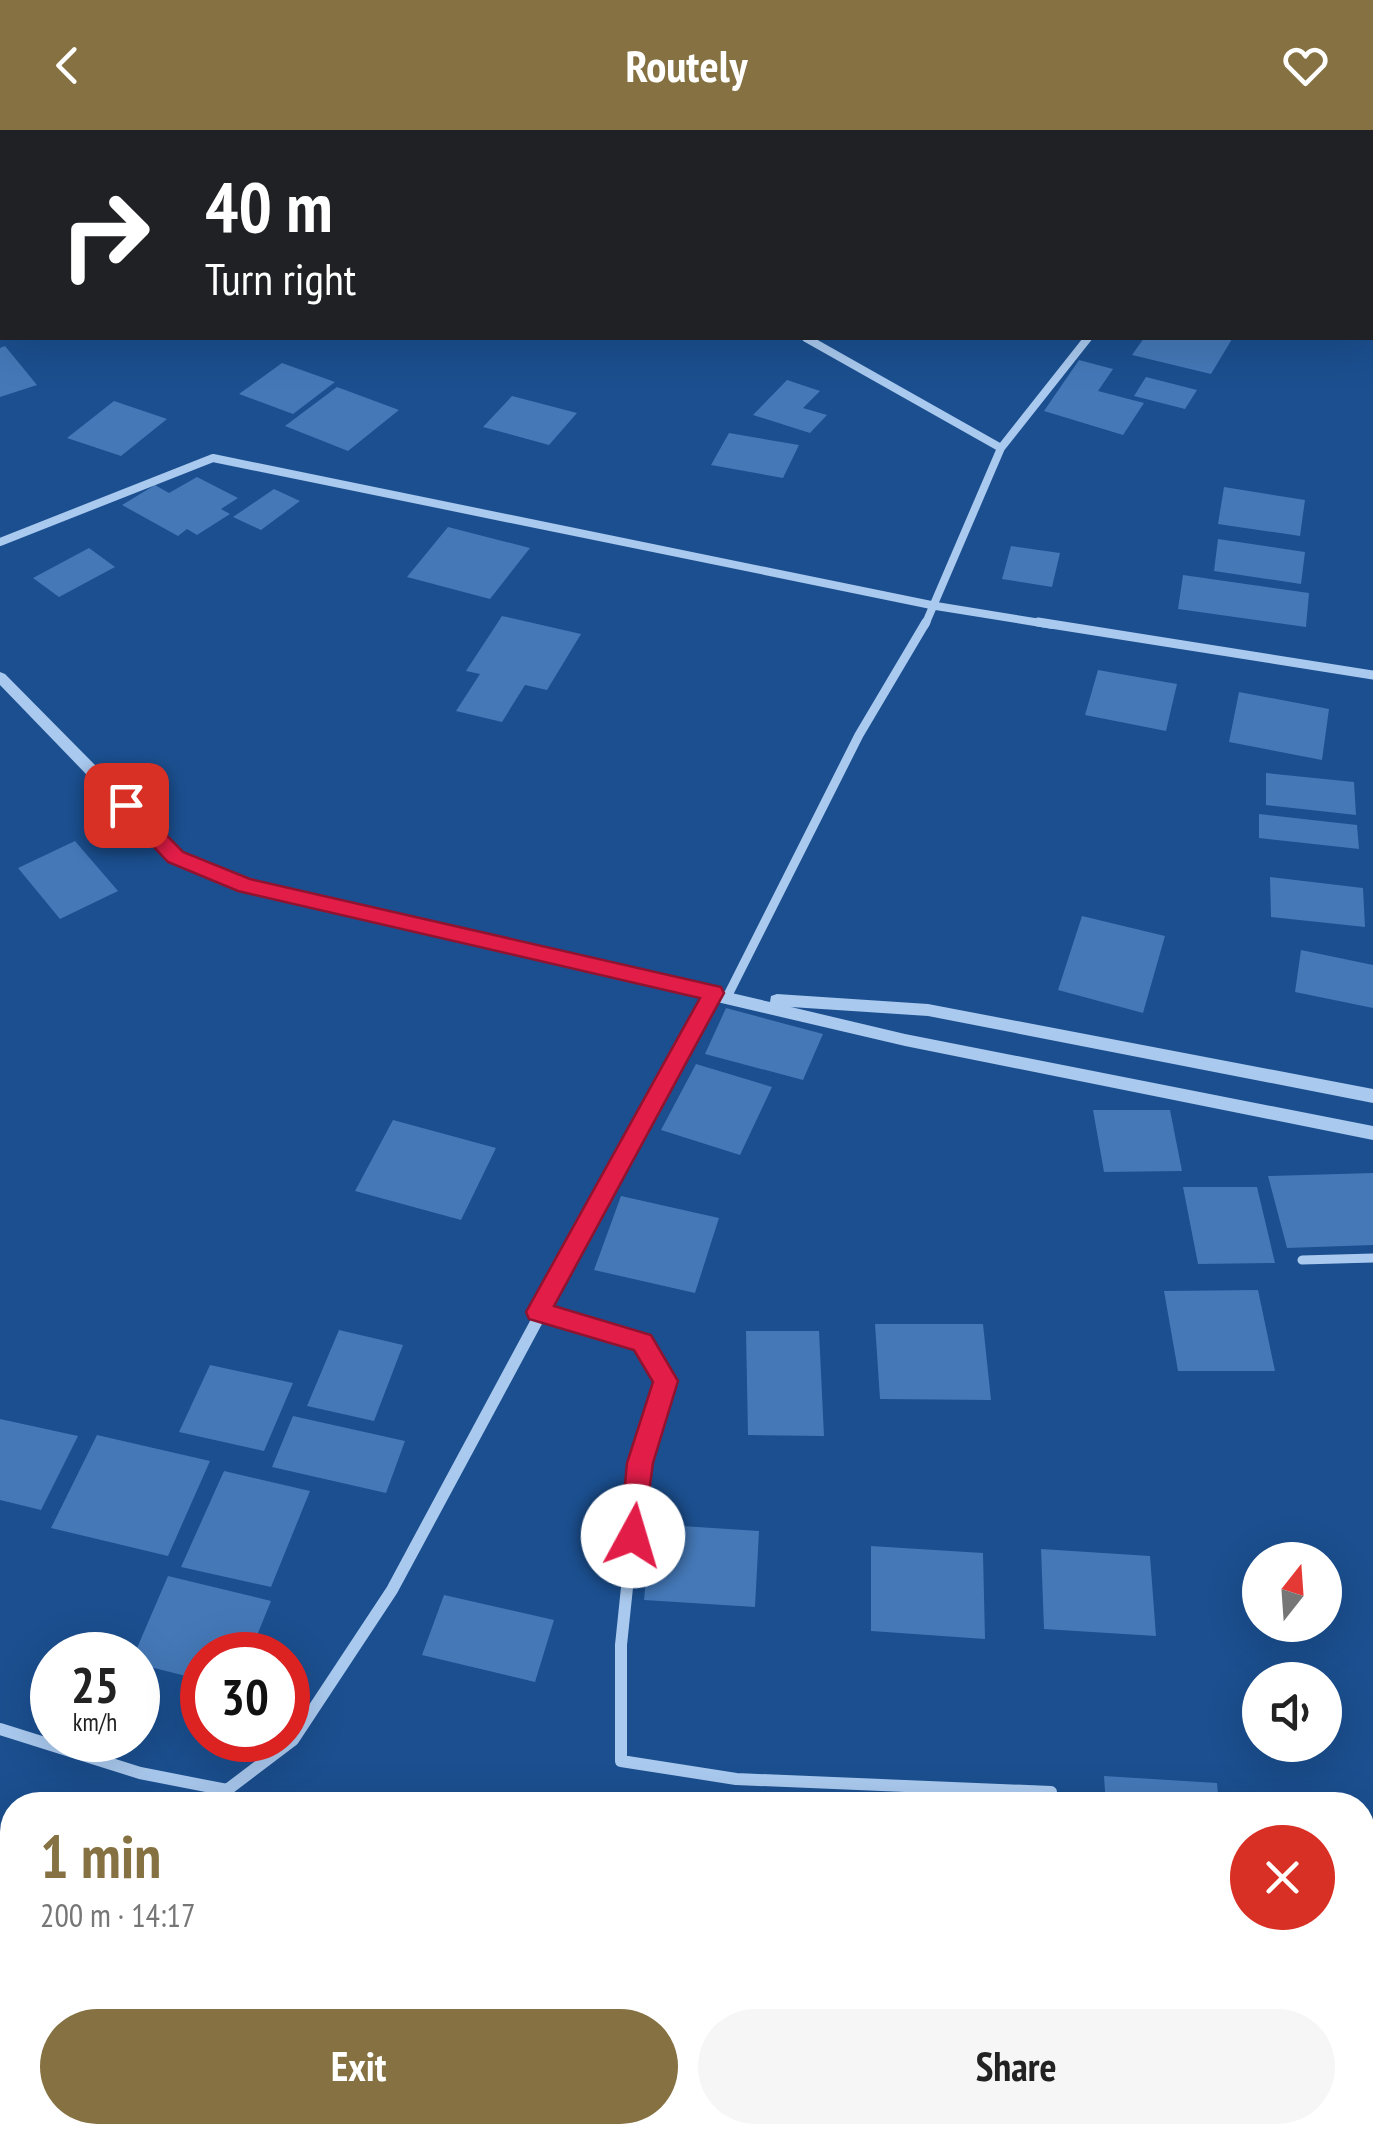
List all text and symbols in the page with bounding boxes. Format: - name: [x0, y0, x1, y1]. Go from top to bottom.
- text: Routely: [625, 36, 748, 94]
- icon: back: [40, 38, 95, 93]
- icon: heart: [1278, 38, 1333, 93]
- text: 40 m: [205, 161, 333, 251]
- icon: right: [40, 170, 170, 300]
- text: Turn right: [205, 249, 356, 307]
- pin: [84, 763, 169, 848]
- icon: arrive: [99, 778, 154, 833]
- position arrow: [581, 1484, 685, 1588]
- north arrow: [1242, 1542, 1342, 1642]
- map controls: [1242, 1542, 1342, 1762]
- speed limit sign: 30: [180, 1632, 310, 1762]
- text: 25: [71, 1652, 119, 1717]
- button: sound: [1242, 1662, 1342, 1762]
- text: km/h: [73, 1706, 117, 1738]
- text: 1 min: [40, 1817, 161, 1895]
- button: close: [1230, 1825, 1335, 1930]
- text: 200 m · 14:17: [40, 1894, 195, 1936]
- button: Exit: [40, 2009, 678, 2124]
- button: Share: [698, 2009, 1335, 2124]

